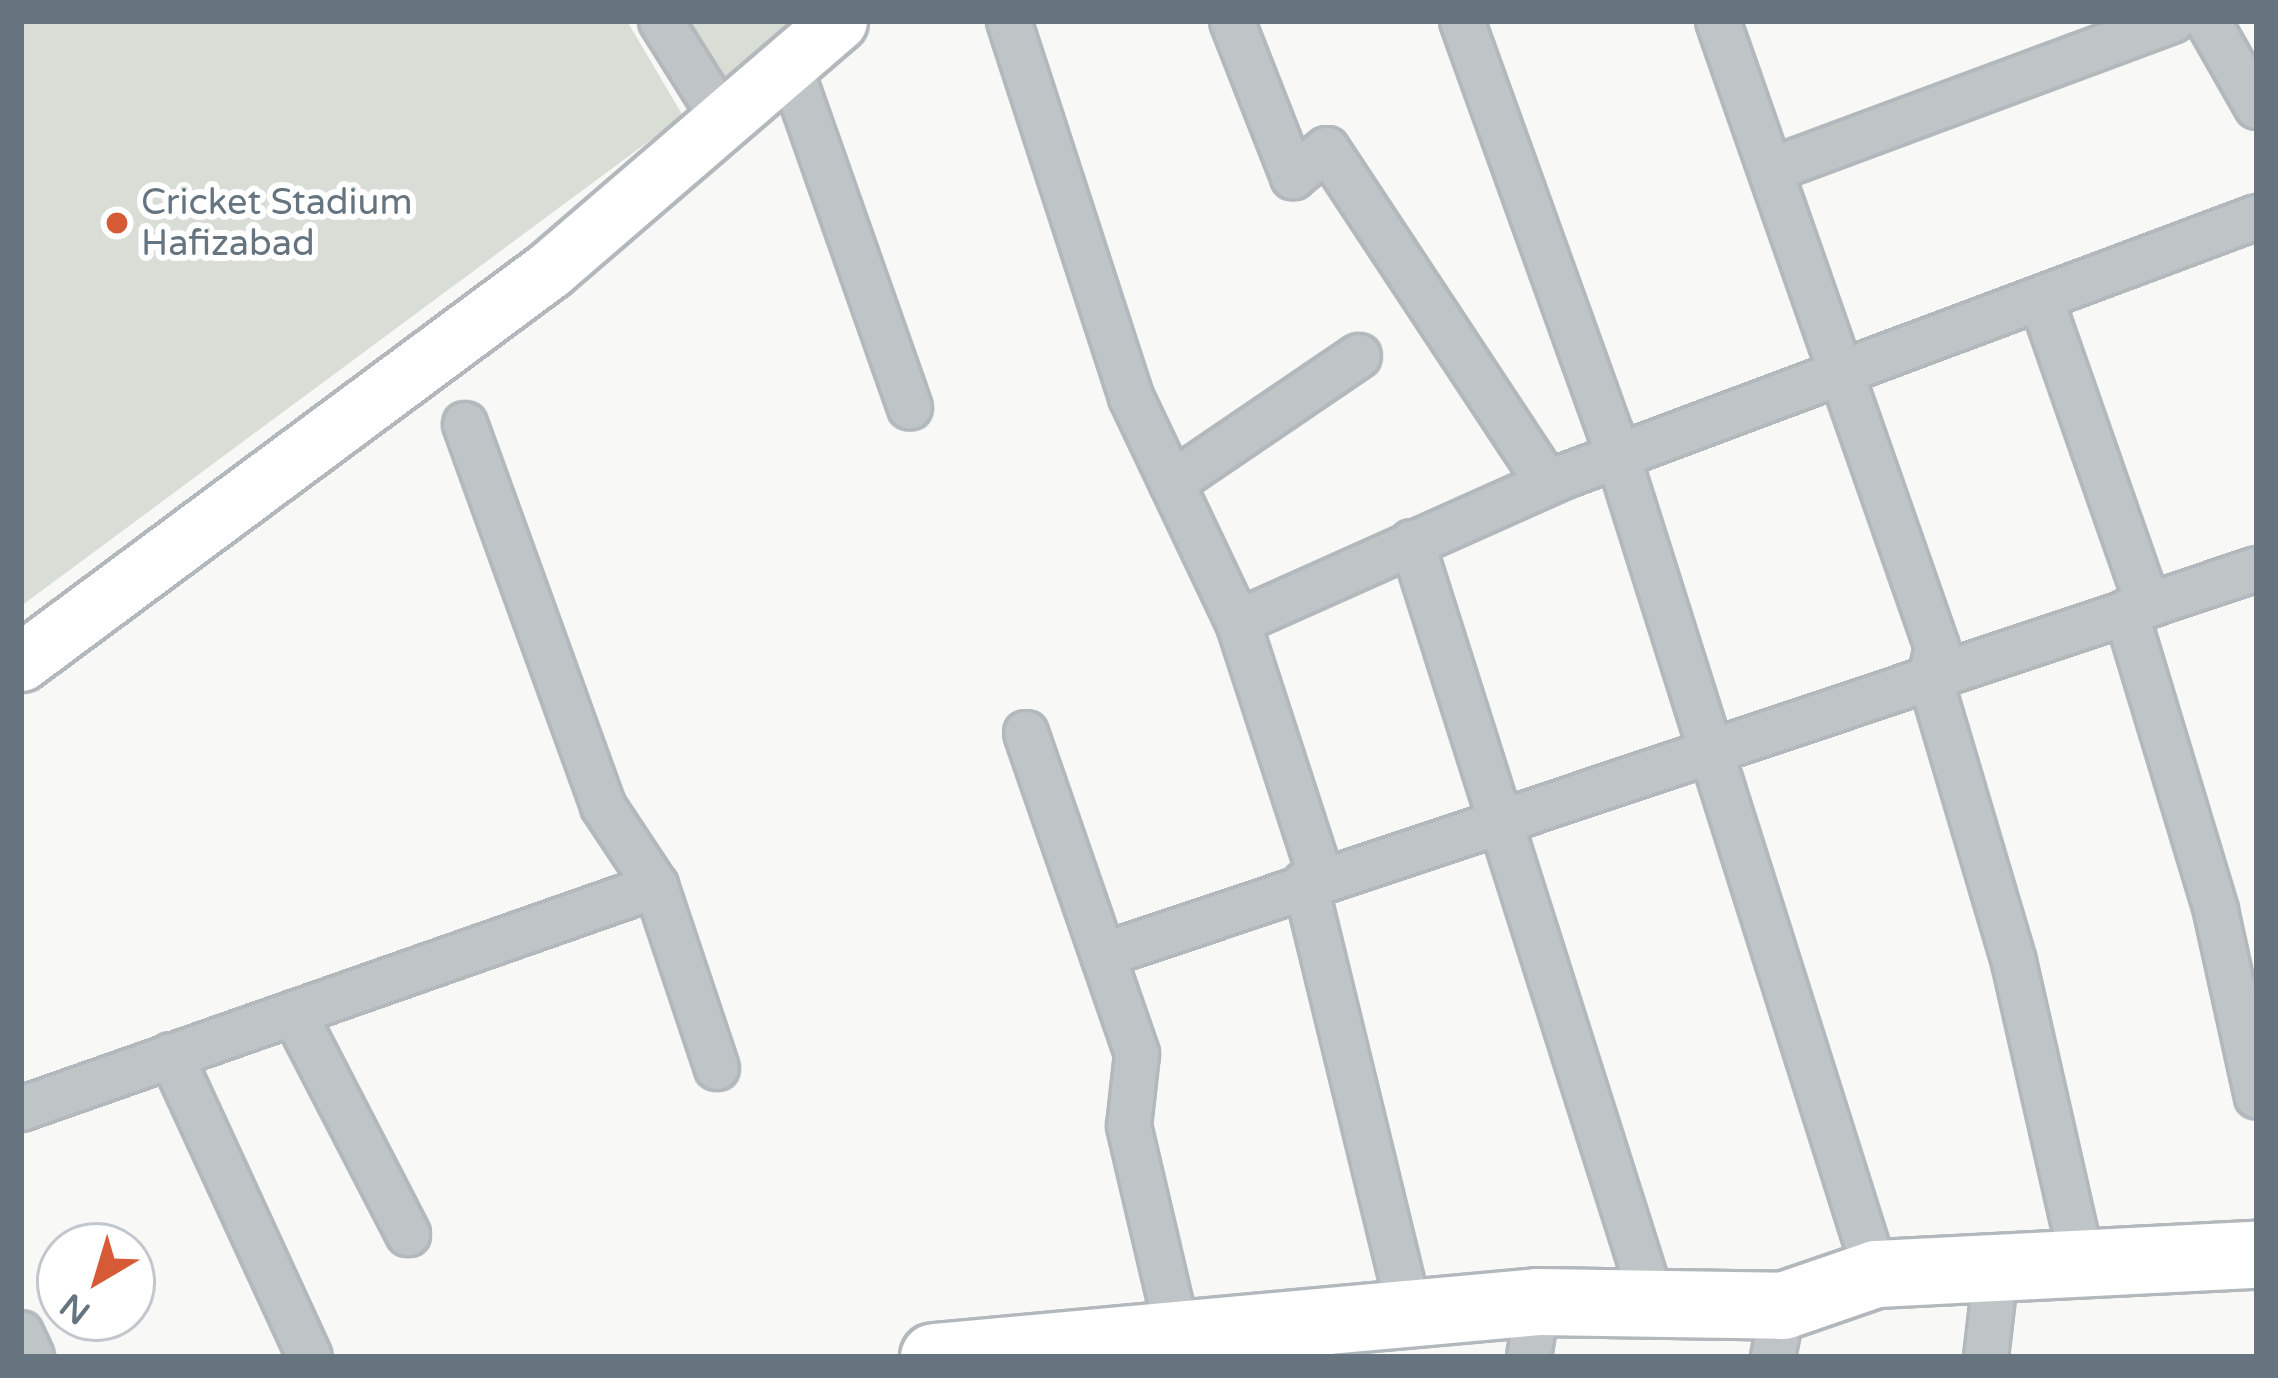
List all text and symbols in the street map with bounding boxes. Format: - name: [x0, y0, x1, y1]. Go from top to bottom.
- place label: Cricket Stadium Hafizabad: [141, 180, 413, 265]
- marker: Cricket Stadium Hafizabad: [104, 210, 130, 236]
- north arrow: [36, 1222, 156, 1342]
- text: N: [53, 1285, 98, 1332]

